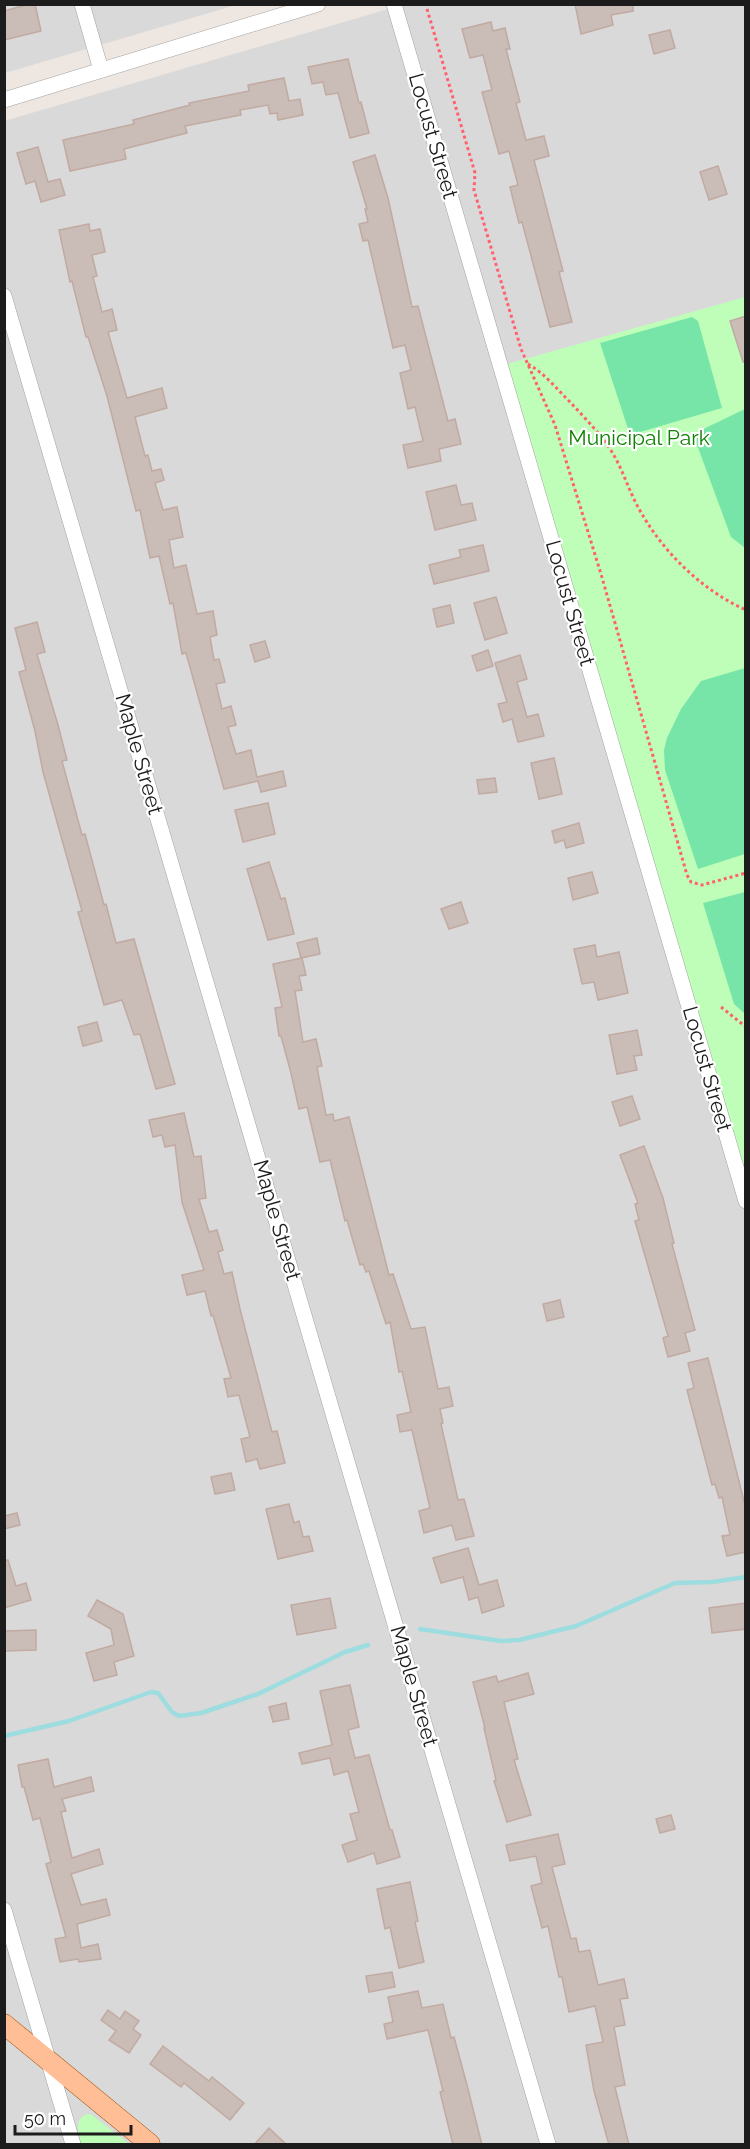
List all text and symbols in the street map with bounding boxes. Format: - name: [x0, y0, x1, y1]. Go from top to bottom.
- street label: Locust Street: [404, 70, 463, 201]
- park label: Municipal Park: [568, 425, 710, 450]
- street label: Locust Street: [541, 537, 600, 668]
- street label: Maple Street: [110, 691, 169, 817]
- street label: Locust Street: [678, 1003, 737, 1134]
- street label: Maple Street: [248, 1157, 307, 1283]
- street label: Maple Street: [385, 1623, 444, 1749]
- scale bar: [15, 2098, 130, 2136]
- text: 50 m: [24, 2108, 66, 2129]

